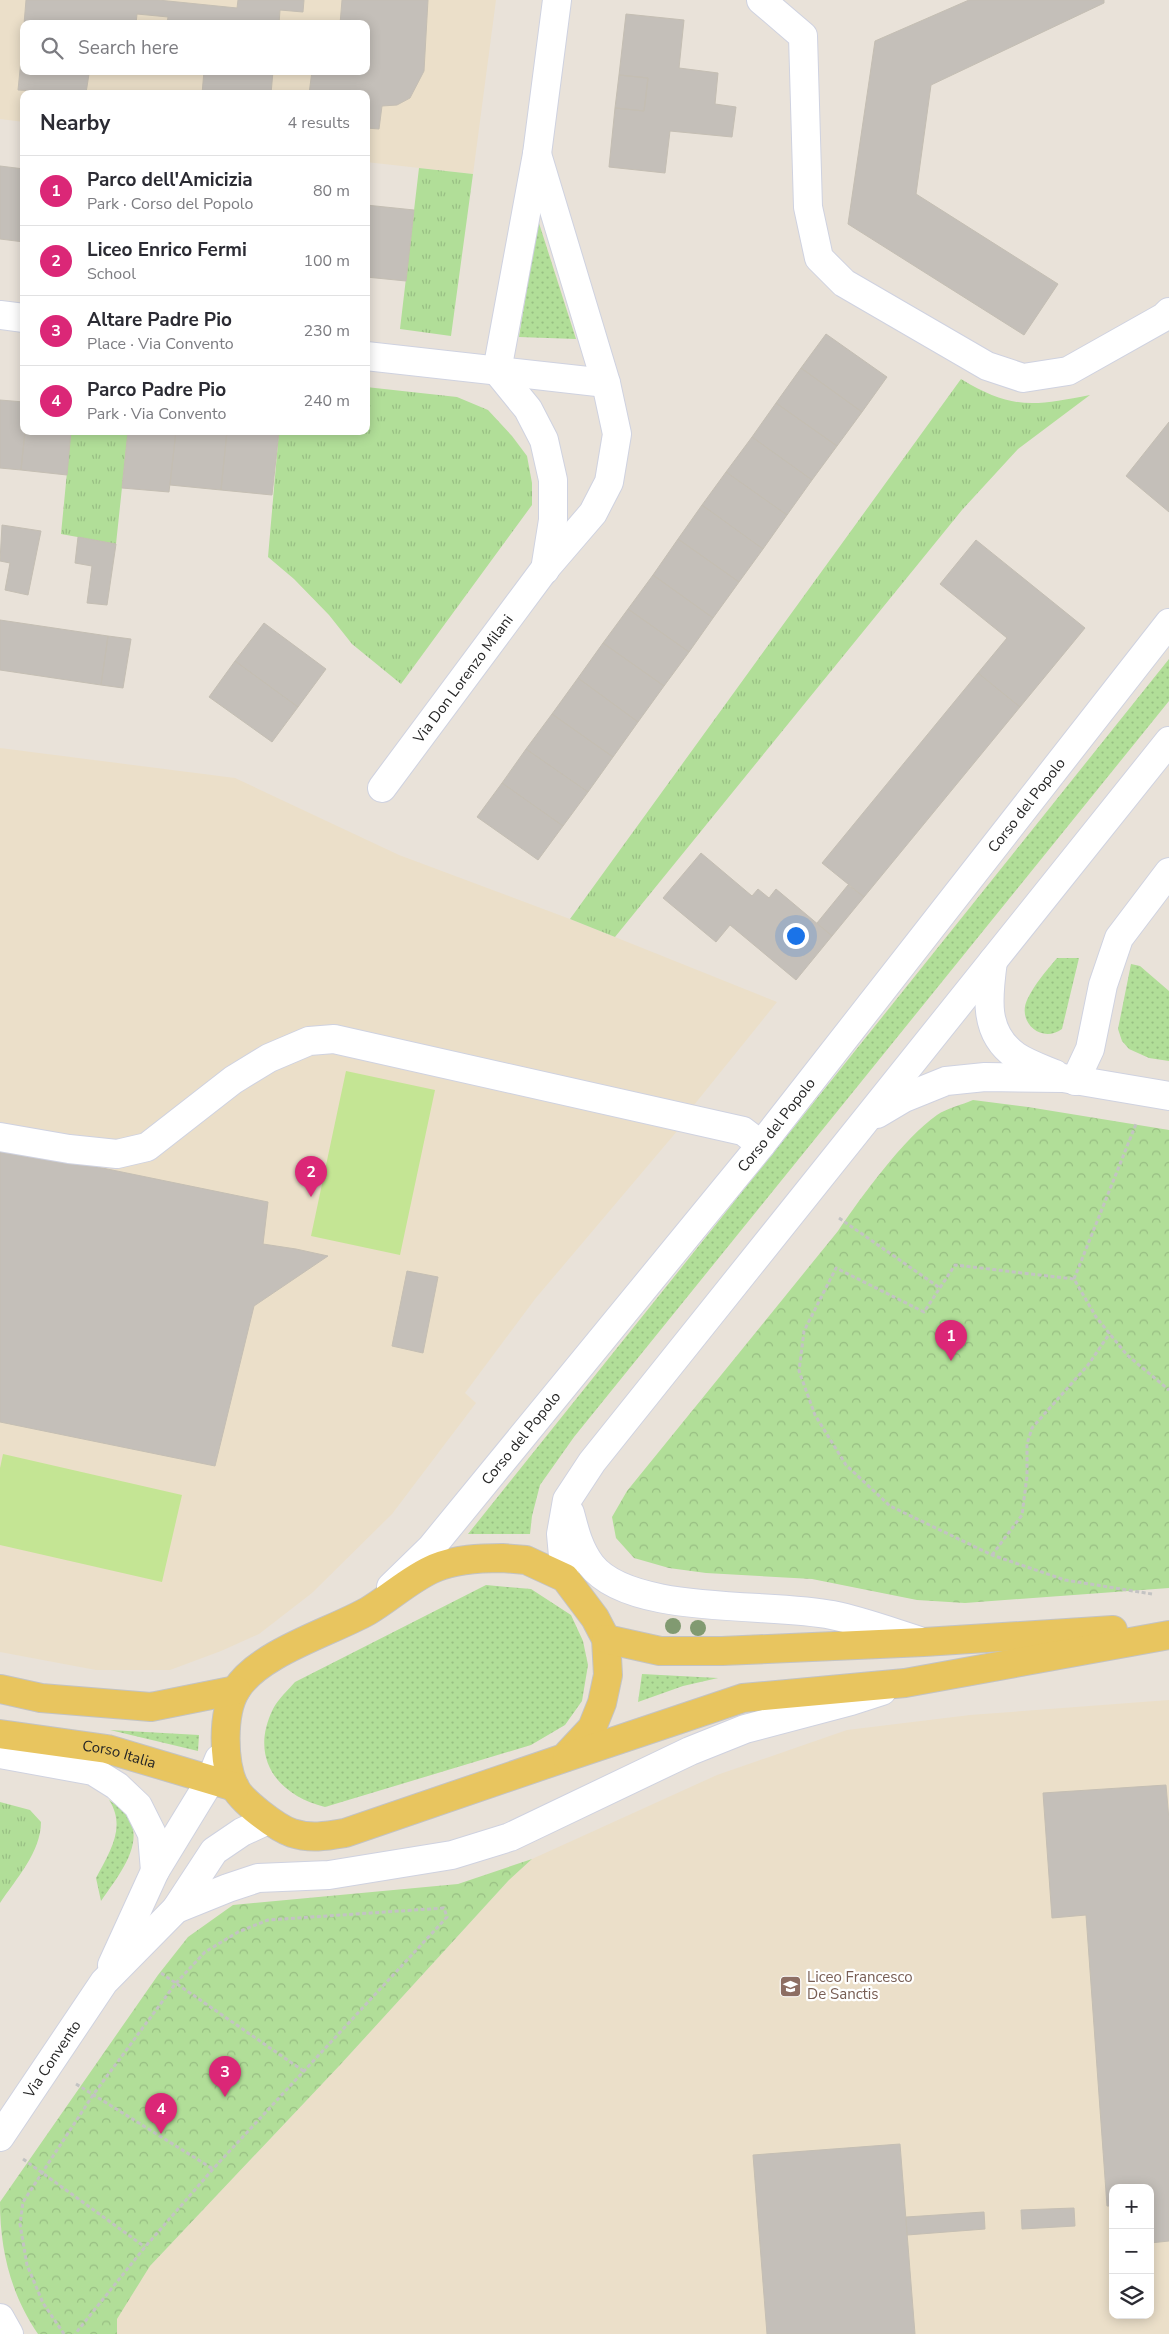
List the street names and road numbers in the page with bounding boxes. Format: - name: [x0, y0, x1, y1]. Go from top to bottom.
- street label: Via Don Lorenzo Milani: [408, 610, 518, 748]
- street label: Corso del Popolo: [983, 754, 1070, 857]
- street label: Corso del Popolo: [733, 1074, 820, 1176]
- street label: Corso del Popolo: [477, 1387, 565, 1489]
- street label: Corso Italia: [81, 1736, 158, 1773]
- street label: Via Convento: [19, 2016, 86, 2103]

